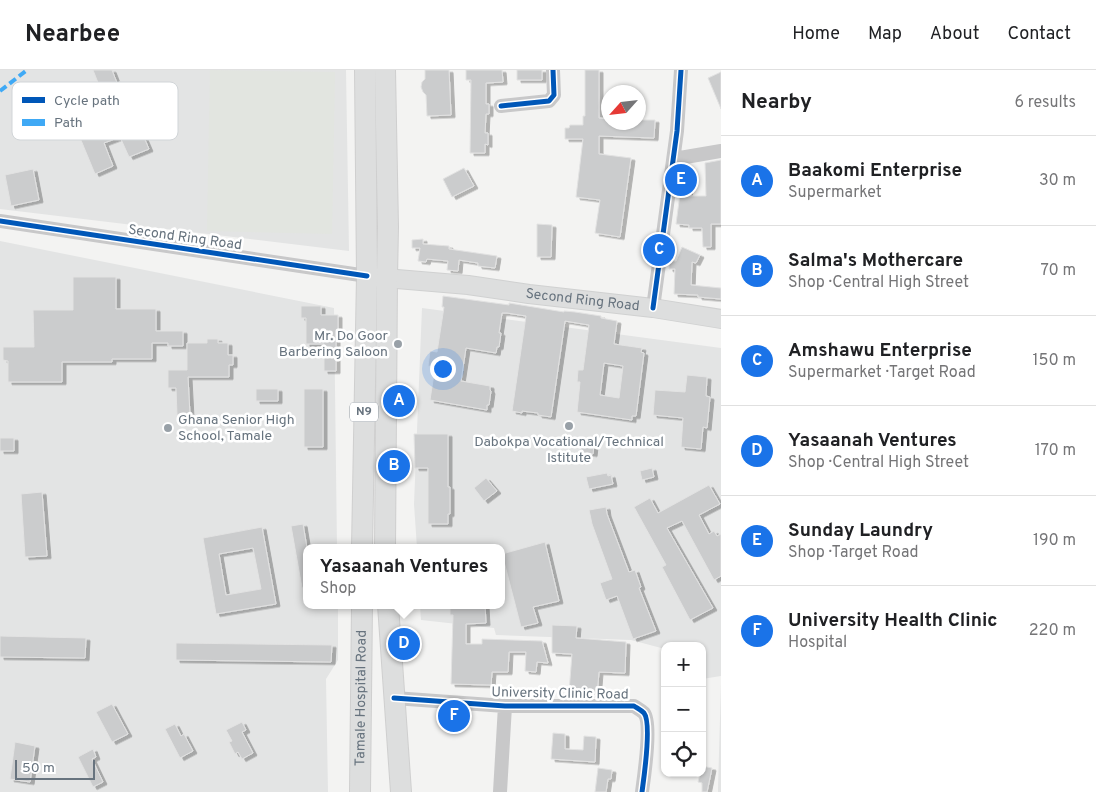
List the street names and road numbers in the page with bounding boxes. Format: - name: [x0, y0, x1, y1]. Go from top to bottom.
- street label: Second Ring Road: [127, 222, 243, 254]
- street label: Second Ring Road: [525, 285, 641, 315]
- road number: N9: [350, 402, 378, 422]
- street label: Tamale Hospital Road: [352, 630, 370, 766]
- street label: University Clinic Road: [491, 684, 629, 704]

